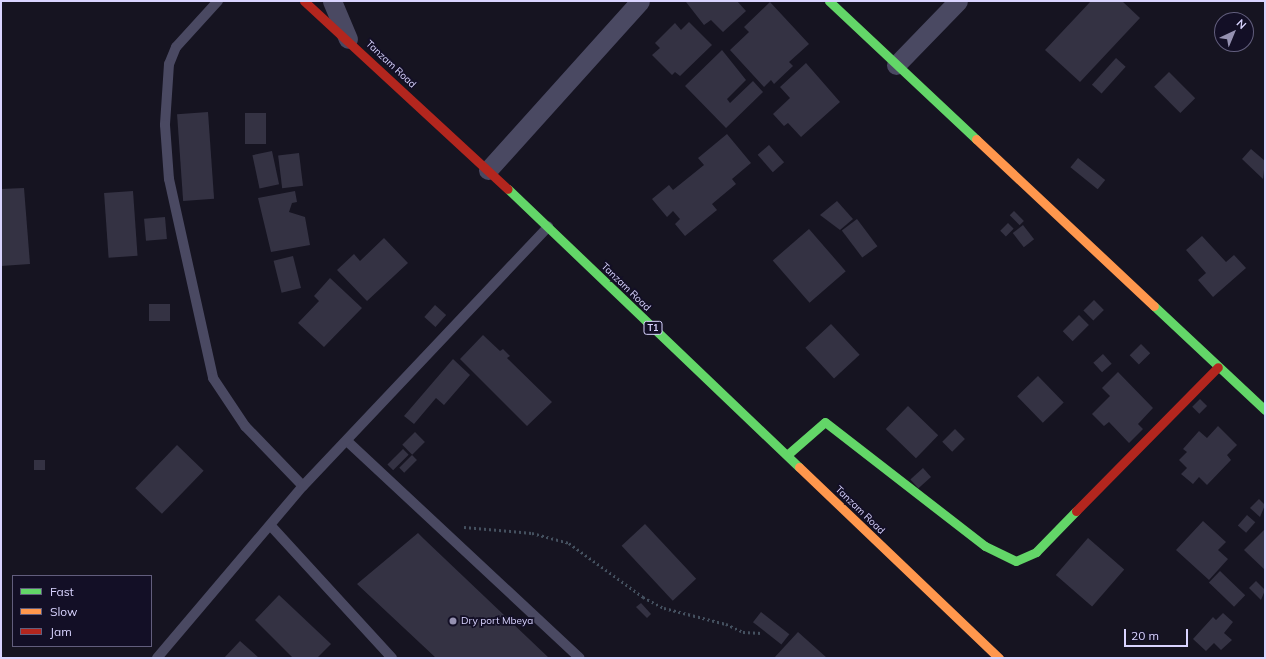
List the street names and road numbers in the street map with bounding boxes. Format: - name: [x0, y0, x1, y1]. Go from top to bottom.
- street label: Tanzam Road: [363, 38, 419, 90]
- street label: Tanzam Road: [599, 260, 653, 314]
- road number: T1: [643, 321, 663, 335]
- street label: Tanzam Road: [833, 483, 887, 537]

